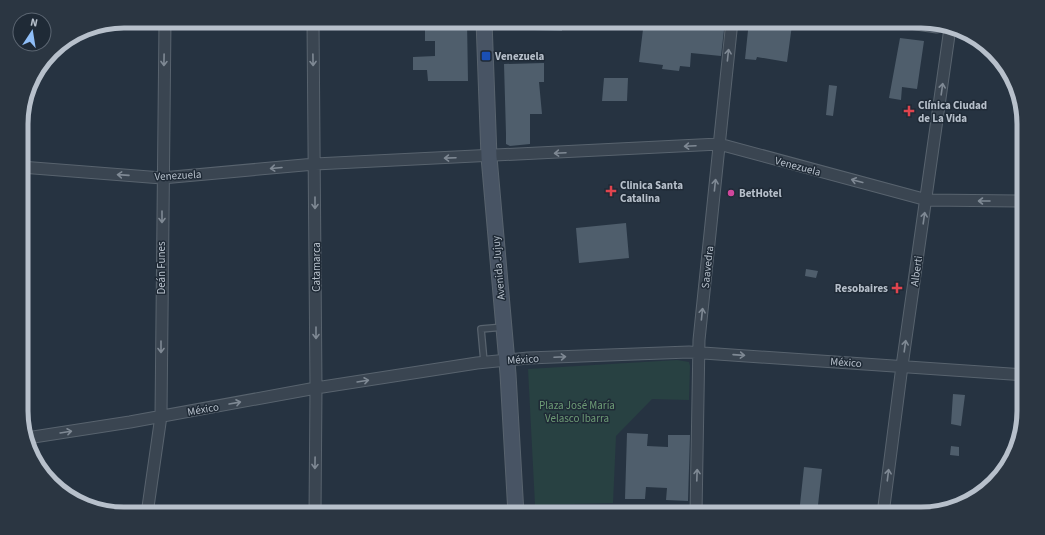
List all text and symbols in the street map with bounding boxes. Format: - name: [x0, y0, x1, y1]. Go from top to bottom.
- north arrow: [12, 12, 52, 52]
- text: N: [29, 15, 39, 31]
- place label: Venezuela: [494, 49, 545, 64]
- one-way arrow: [724, 49, 732, 62]
- marker: Venezuela: [480, 50, 492, 62]
- one-way arrow: [160, 53, 168, 66]
- one-way arrow: [309, 53, 317, 66]
- one-way arrow: [938, 83, 946, 96]
- place label: Clínica Ciudad de La Vida: [918, 98, 987, 126]
- marker: Clínica Ciudad de La Vida: [903, 105, 915, 117]
- one-way arrow: [684, 142, 697, 150]
- one-way arrow: [554, 149, 567, 157]
- street label: Venezuela: [773, 153, 822, 180]
- one-way arrow: [444, 155, 457, 162]
- one-way arrow: [270, 164, 283, 171]
- street label: Venezuela: [154, 167, 202, 184]
- one-way arrow: [117, 171, 130, 178]
- one-way arrow: [851, 177, 864, 184]
- place label: Clinica Santa Catalina: [620, 178, 683, 206]
- one-way arrow: [711, 179, 718, 192]
- marker: Clinica Santa Catalina: [605, 185, 617, 197]
- place label: BetHotel: [739, 186, 782, 201]
- marker: BetHotel: [726, 188, 736, 198]
- one-way arrow: [311, 196, 319, 209]
- one-way arrow: [978, 197, 991, 205]
- one-way arrow: [158, 210, 166, 223]
- one-way arrow: [920, 211, 928, 224]
- street label: Avenida Jujuy: [488, 235, 509, 301]
- street label: Deán Funes: [154, 241, 169, 295]
- street label: Catamarca: [309, 242, 324, 292]
- street label: Saavedra: [698, 245, 717, 289]
- street label: Alberti: [907, 255, 926, 287]
- place label: Resobaires: [835, 281, 888, 296]
- marker: Resobaires: [891, 282, 903, 294]
- one-way arrow: [698, 308, 706, 321]
- one-way arrow: [312, 326, 320, 339]
- one-way arrow: [157, 340, 165, 353]
- one-way arrow: [901, 340, 909, 353]
- street label: México: [507, 351, 539, 368]
- one-way arrow: [732, 352, 745, 359]
- one-way arrow: [553, 353, 566, 360]
- street label: México: [830, 354, 862, 371]
- one-way arrow: [357, 377, 370, 385]
- one-way arrow: [228, 398, 241, 406]
- park label: Plaza José María Velasco Ibarra: [539, 398, 615, 426]
- street label: México: [186, 399, 220, 420]
- one-way arrow: [59, 428, 72, 436]
- one-way arrow: [311, 456, 319, 469]
- one-way arrow: [693, 469, 701, 482]
- one-way arrow: [885, 469, 892, 482]

